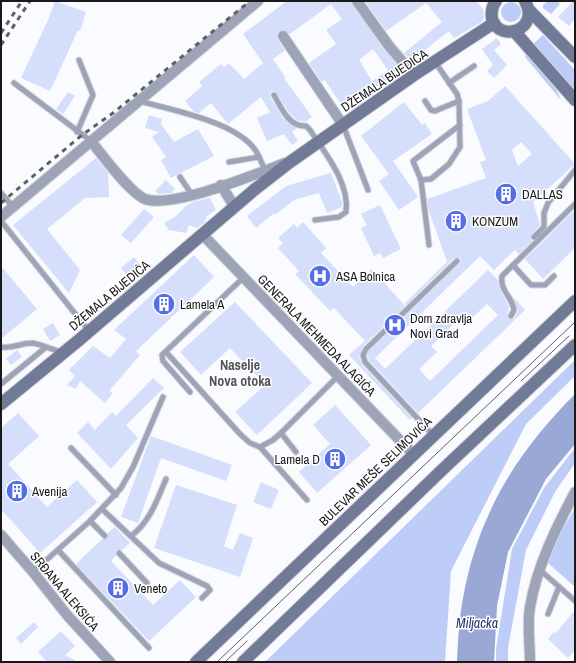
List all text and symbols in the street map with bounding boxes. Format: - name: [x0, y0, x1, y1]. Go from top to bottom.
- street label: DŽEMALA BIJEDIĆA: [338, 45, 432, 116]
- building icon: DALLAS: [493, 181, 519, 207]
- place label: DALLAS: [522, 186, 563, 203]
- building icon: KONZUM: [443, 208, 469, 234]
- place label: KONZUM: [472, 213, 518, 230]
- street label: DŽEMALA BIJEDIĆA: [65, 256, 154, 334]
- hospital icon: ASA Bolnica: [307, 263, 333, 289]
- place label: ASA Bolnica: [335, 268, 395, 285]
- street label: GENERALA MEHMEDA ALAGIĆA: [254, 271, 380, 400]
- building icon: Lamela A: [151, 291, 177, 317]
- place label: Lamela A: [180, 296, 225, 313]
- place label: Dom zdravlja Novi Grad: [410, 310, 472, 342]
- hospital icon: Dom zdravlja Novi Grad: [382, 312, 408, 338]
- district label: Naselje Nova otoka: [209, 356, 272, 390]
- street label: BULEVAR MEŠE SELIMOVIĆA: [315, 412, 436, 530]
- building icon: Lamela D: [322, 446, 348, 472]
- place label: Lamela D: [274, 451, 320, 468]
- building icon: Avenija: [4, 478, 30, 504]
- place label: Avenija: [31, 483, 67, 500]
- street label: SRĐANA ALEKSIĆA: [26, 548, 103, 635]
- building icon: Veneto: [105, 575, 131, 601]
- place label: Veneto: [134, 580, 167, 597]
- water label: Miljacka: [456, 614, 498, 632]

